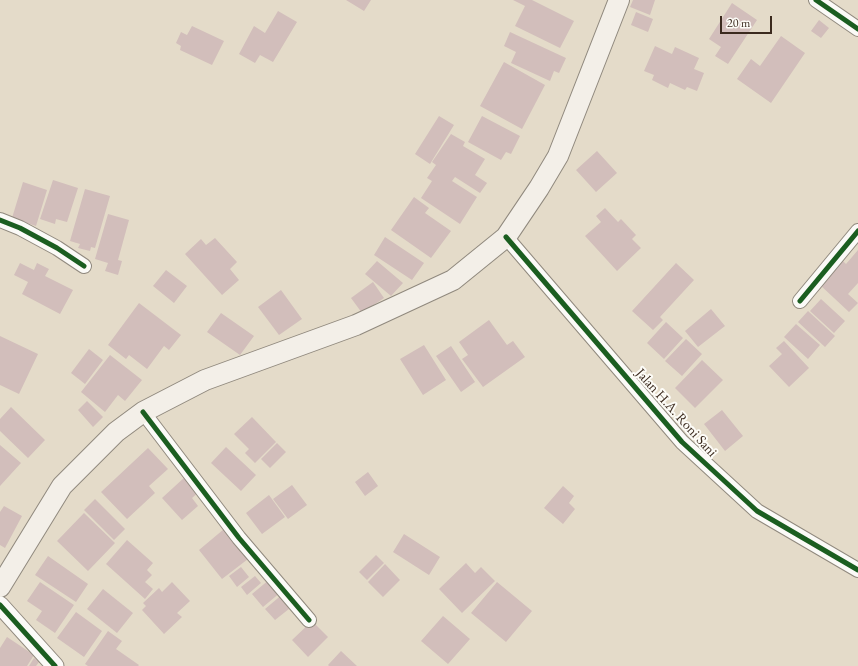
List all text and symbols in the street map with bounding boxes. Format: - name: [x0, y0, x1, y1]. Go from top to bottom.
- scale bar: [722, 8, 774, 34]
- text: 20 m: [727, 15, 750, 31]
- street label: Jalan H.A. Roni Sani: [632, 365, 720, 461]

